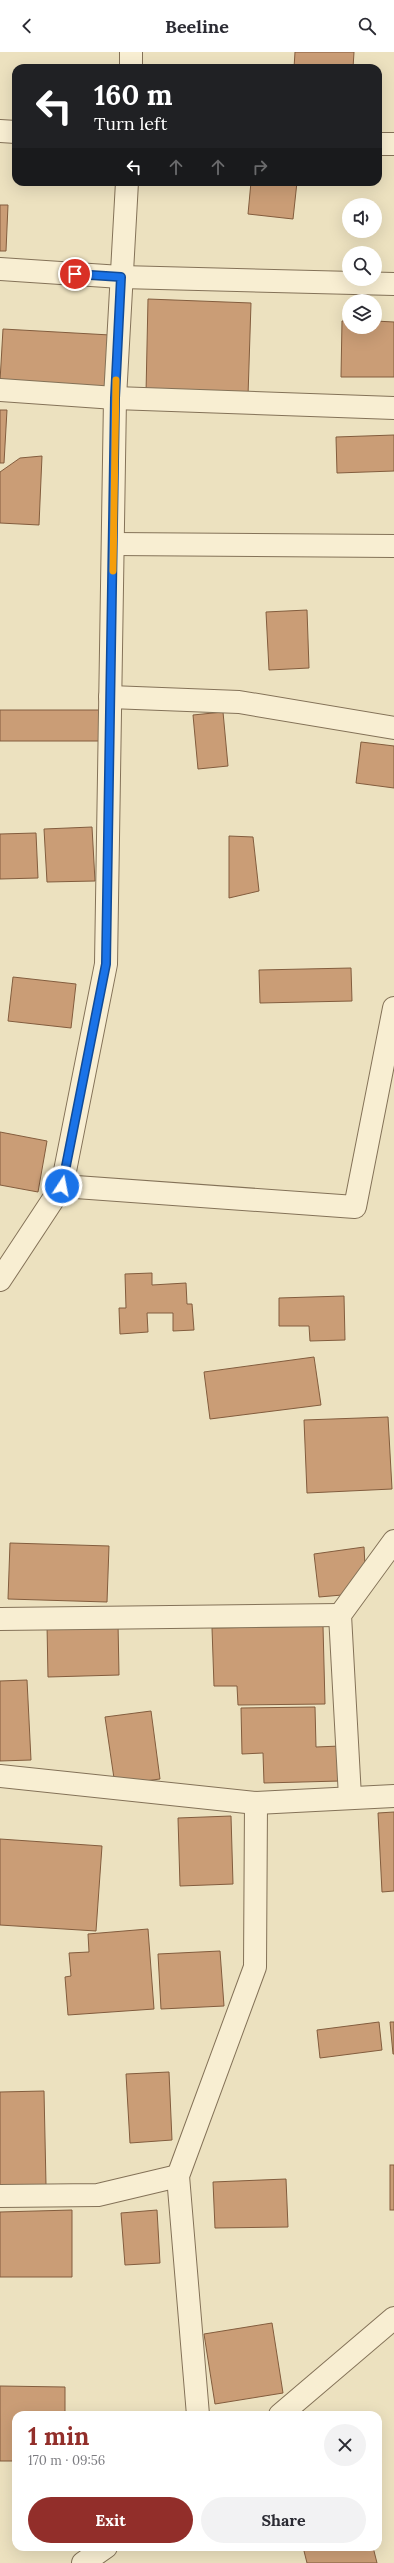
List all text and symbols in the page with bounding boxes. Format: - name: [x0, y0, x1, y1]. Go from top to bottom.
- icon: back: [16, 15, 38, 37]
- text: Beeline: [165, 15, 229, 38]
- icon: search: [356, 15, 378, 37]
- text: 160 m: [94, 77, 172, 113]
- icon: left: [28, 80, 80, 132]
- text: Turn left: [94, 112, 167, 135]
- icon: left: [123, 156, 145, 178]
- icon: ahead: [165, 156, 187, 178]
- icon: ahead: [207, 156, 229, 178]
- icon: right: [249, 156, 271, 178]
- map controls: [342, 198, 382, 334]
- button: sound: [342, 198, 382, 238]
- button: search: [342, 246, 382, 286]
- pin: [58, 257, 92, 291]
- icon: arrive: [64, 263, 86, 285]
- button: layers: [342, 294, 382, 334]
- position arrow: [41, 1165, 83, 1207]
- text: 1 min: [28, 2421, 89, 2452]
- button: close: [324, 2424, 366, 2466]
- text: 170 m · 09:56: [28, 2452, 105, 2469]
- button: Exit: [28, 2497, 193, 2543]
- button: Share: [201, 2497, 366, 2543]

